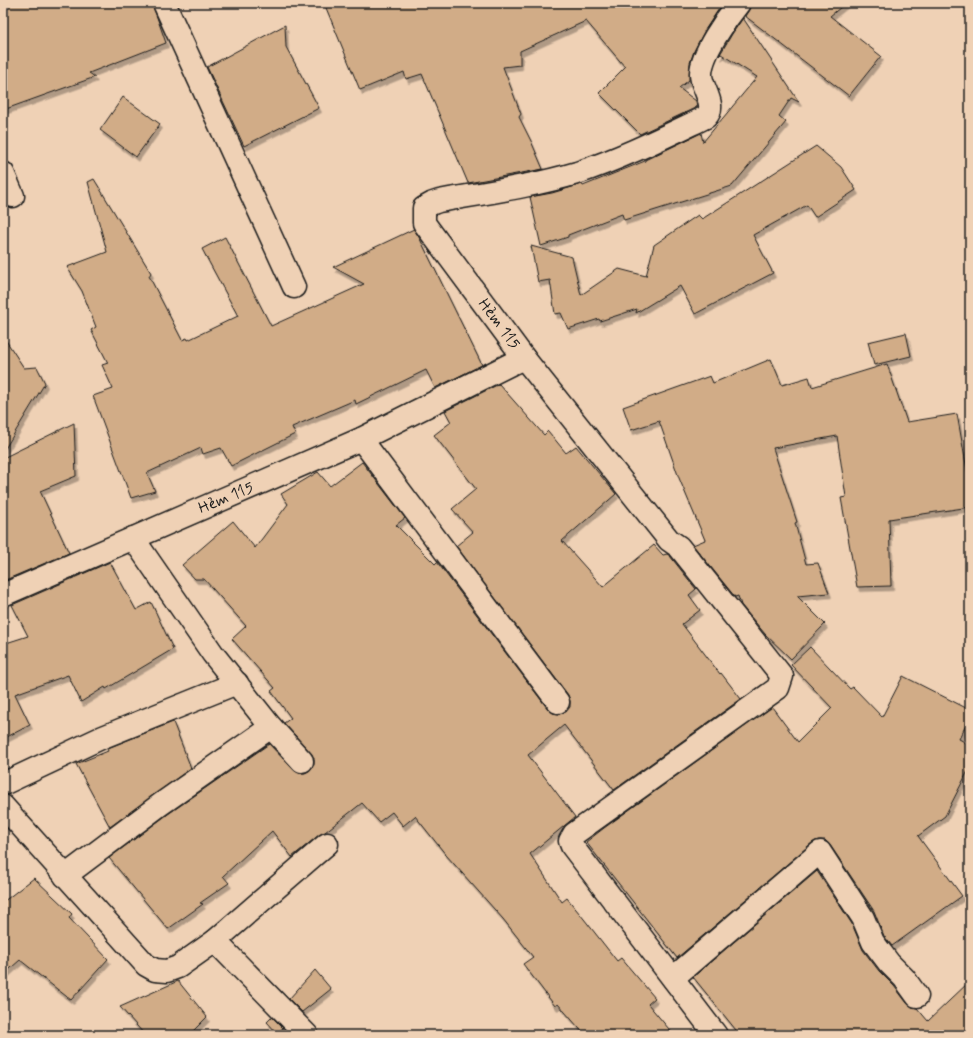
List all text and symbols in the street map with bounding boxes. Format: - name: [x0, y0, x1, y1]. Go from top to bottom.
- street label: Hẻm 115: [473, 294, 525, 354]
- street label: Hẻm 115: [195, 477, 257, 519]

